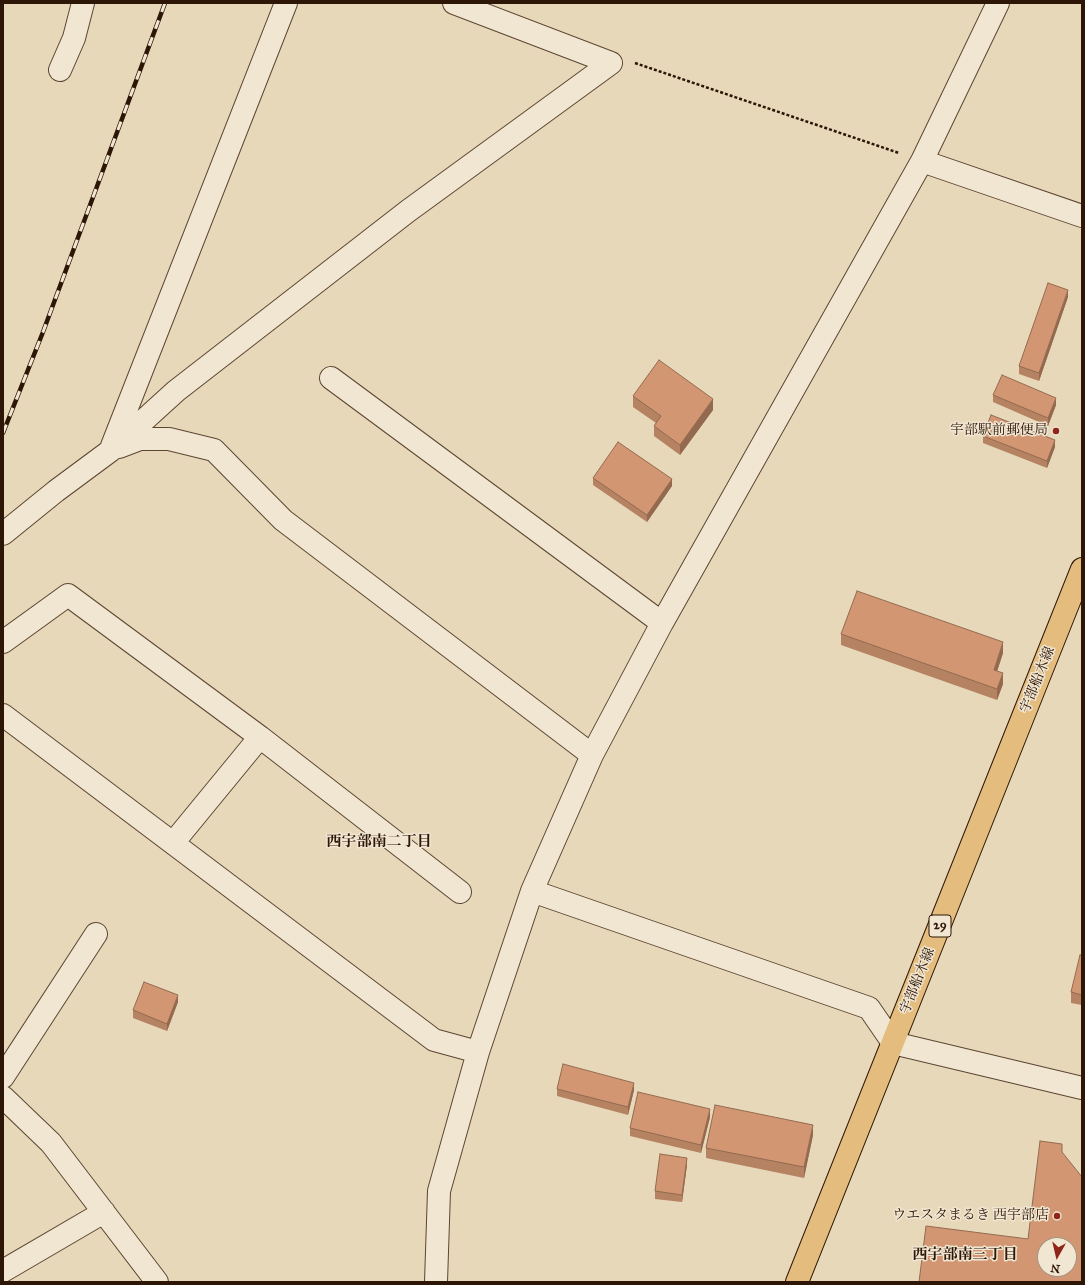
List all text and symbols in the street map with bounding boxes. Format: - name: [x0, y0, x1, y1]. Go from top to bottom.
- place label: 宇部駅前郵便局: [950, 423, 1048, 439]
- marker: 宇部駅前郵便局: [1051, 426, 1061, 436]
- street label: 宇部船木線: [1017, 644, 1059, 716]
- district label: 西宇部南二丁目: [327, 833, 431, 851]
- road number: 29: [929, 915, 951, 937]
- street label: 宇部船木線: [897, 945, 939, 1017]
- place label: ウエスタまるき 西宇部店: [892, 1208, 1049, 1224]
- marker: ウエスタまるき 西宇部店: [1052, 1211, 1062, 1221]
- north arrow: [1037, 1237, 1077, 1277]
- district label: 西宇部南三丁目: [913, 1246, 1017, 1264]
- text: N: [1050, 1261, 1061, 1275]

